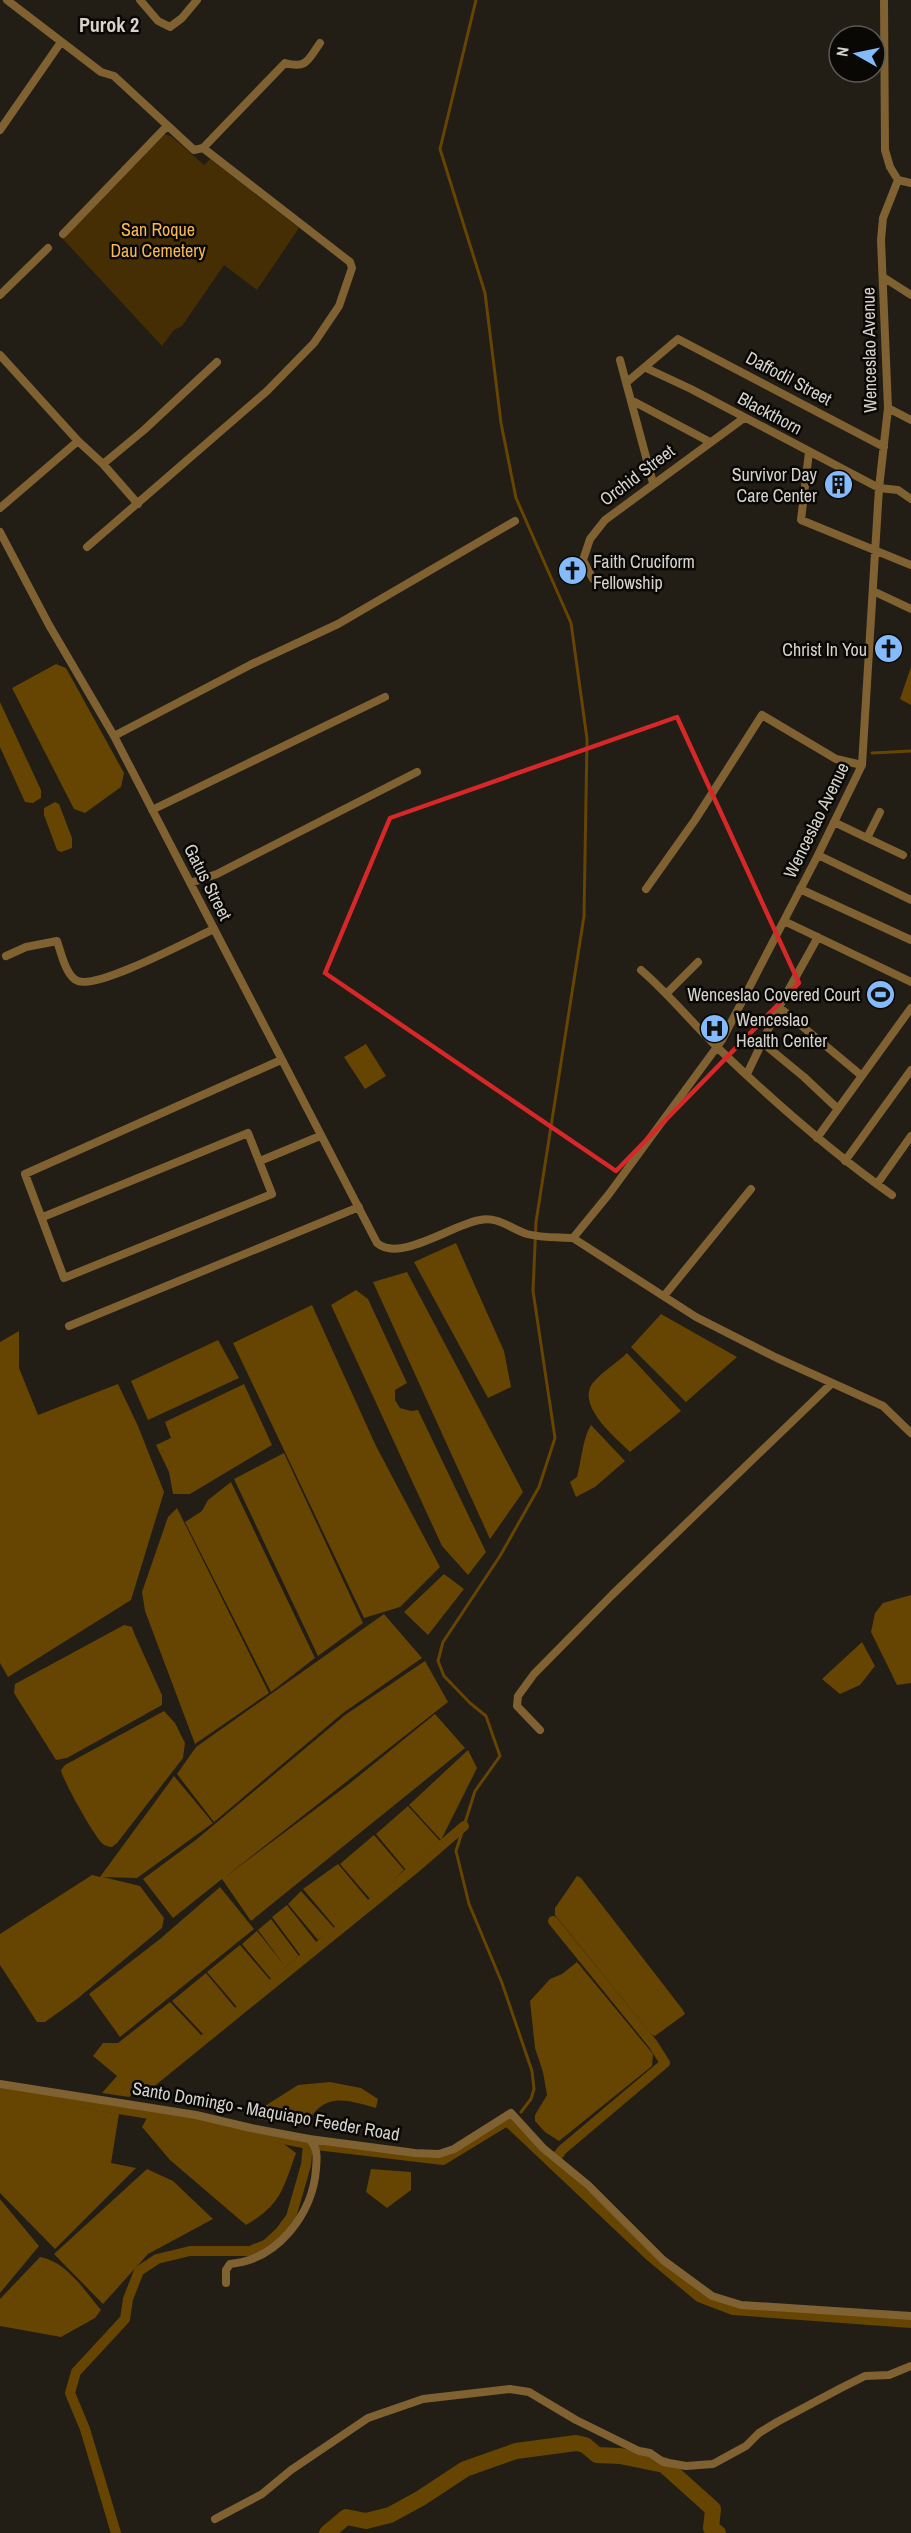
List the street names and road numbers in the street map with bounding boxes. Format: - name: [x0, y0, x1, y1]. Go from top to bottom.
- street label: Wenceslao Avenue: [855, 287, 883, 413]
- street label: Daffodil Street: [742, 345, 836, 411]
- street label: Blackthorn: [733, 386, 807, 440]
- street label: Orchid Street: [594, 439, 680, 511]
- street label: Wenceslao Avenue: [777, 758, 855, 882]
- street label: Gatus Street: [178, 839, 238, 925]
- street label: Santo Domingo - Maquiapo Feeder Road: [130, 2075, 402, 2147]

